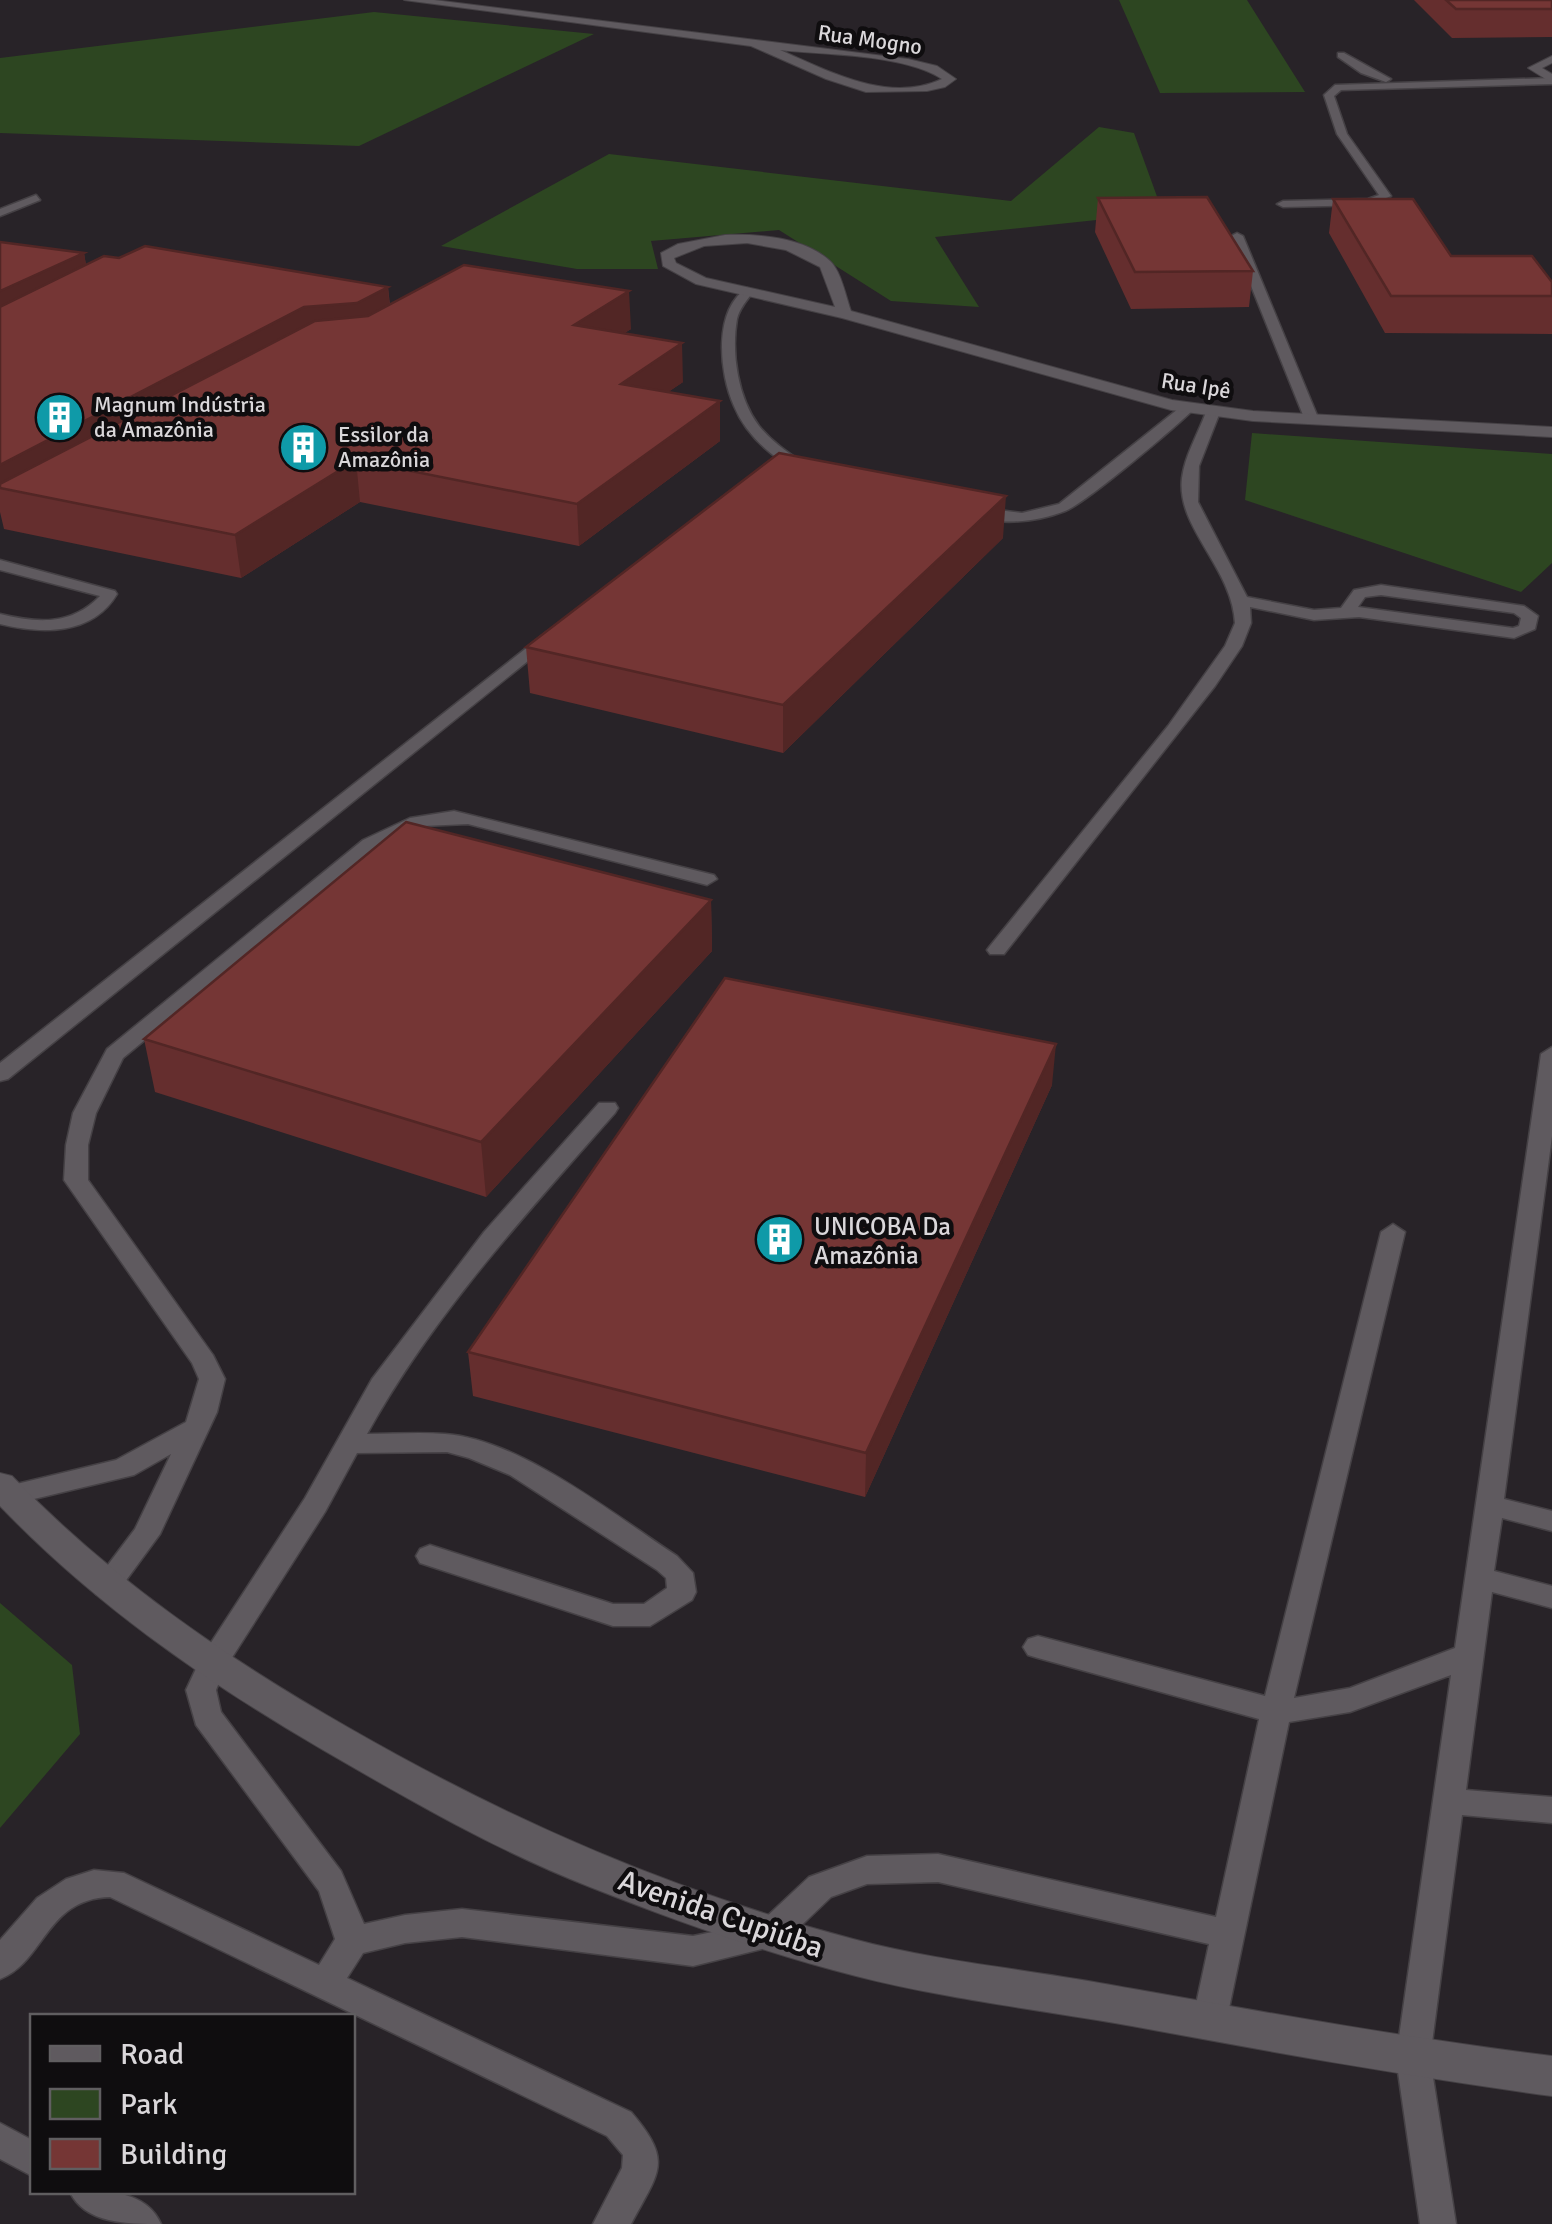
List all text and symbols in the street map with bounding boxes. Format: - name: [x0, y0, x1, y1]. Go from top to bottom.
- street label: Rua Mogno: [816, 19, 924, 60]
- street label: Rua Ipê: [1159, 367, 1233, 404]
- building icon: Magnum Indústria da Amazônia: [33, 391, 85, 443]
- place label: Magnum Indústria da Amazônia: [94, 391, 266, 443]
- building icon: Essilor da Amazônia: [277, 421, 329, 473]
- place label: Essilor da Amazônia: [338, 421, 430, 473]
- place label: UNICOBA Da Amazônia: [814, 1211, 951, 1271]
- building icon: UNICOBA Da Amazônia: [753, 1214, 805, 1266]
- street label: Avenida Cupiúba: [614, 1862, 828, 1967]
- legend: [30, 2014, 355, 2194]
- text: Road: [120, 2036, 184, 2073]
- text: Park: [120, 2086, 178, 2123]
- text: Building: [120, 2136, 227, 2173]

